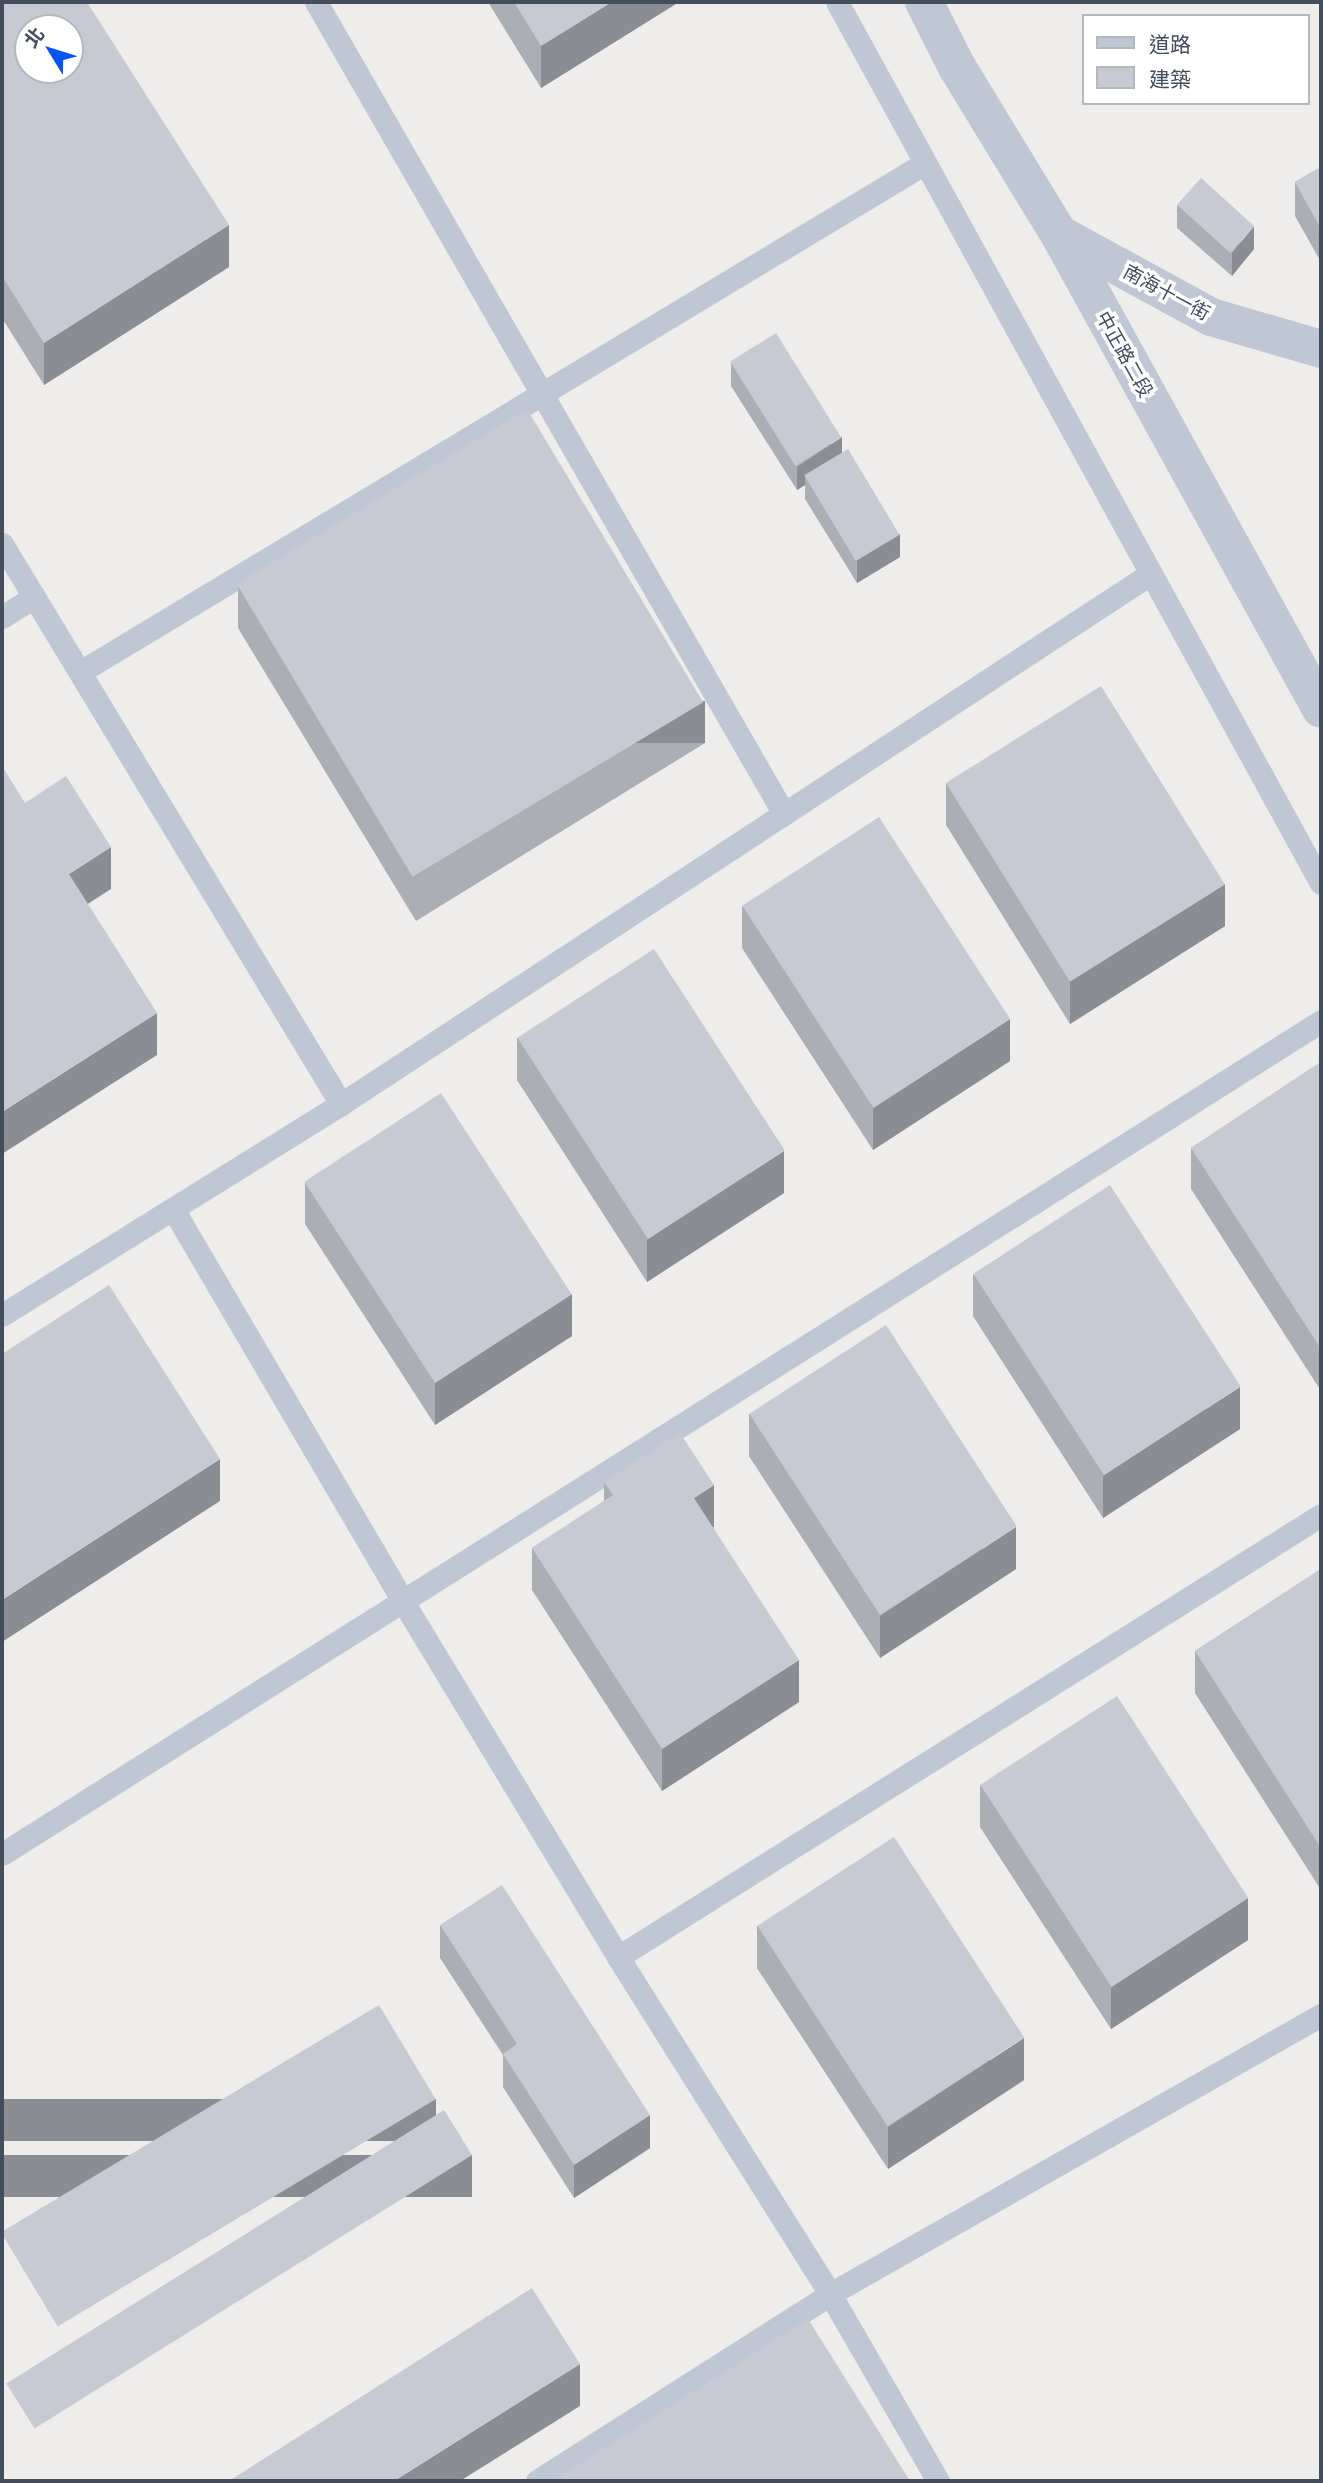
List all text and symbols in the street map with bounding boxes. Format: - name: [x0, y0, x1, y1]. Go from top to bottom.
- north arrow: [14, 14, 84, 84]
- legend: [1082, 14, 1309, 105]
- text: 北: [19, 22, 49, 52]
- text: 道路: [1149, 31, 1191, 56]
- text: 建築: [1149, 66, 1191, 91]
- street label: 南海十一街: [1120, 260, 1214, 324]
- street label: 中正路二段: [1092, 307, 1158, 401]

